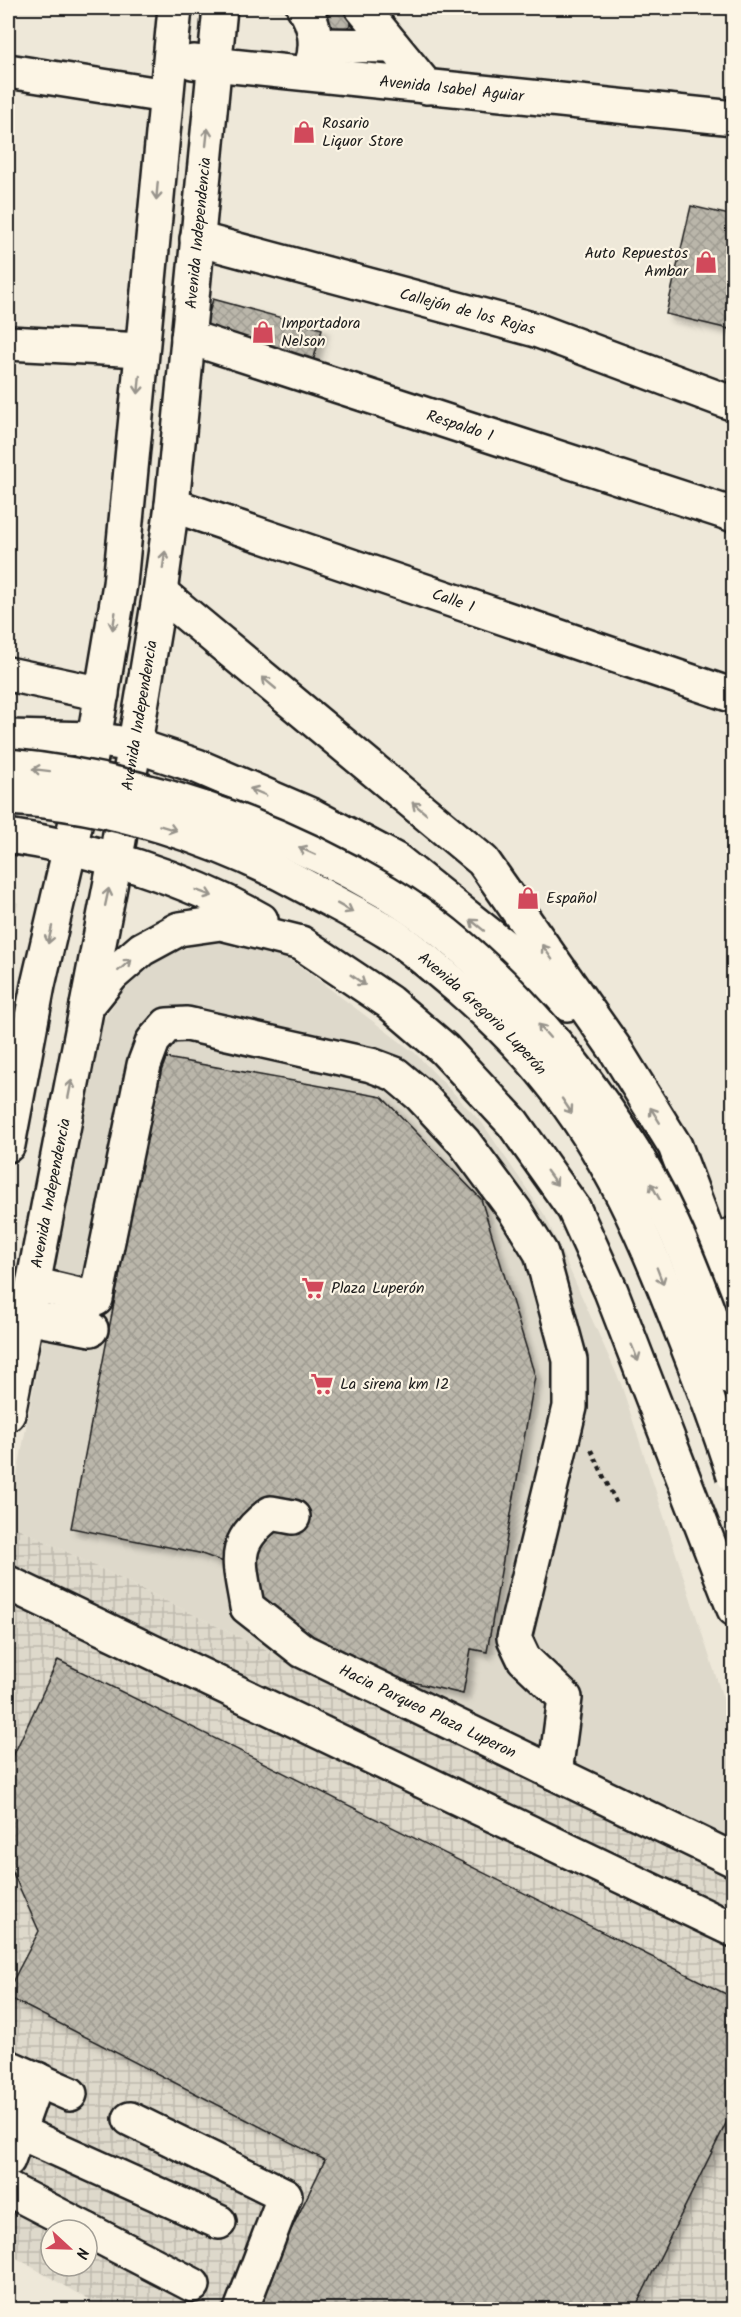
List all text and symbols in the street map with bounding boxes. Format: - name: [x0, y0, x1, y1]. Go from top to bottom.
- street label: Avenida Isabel Aguiar: [378, 69, 527, 109]
- place label: Rosario Liquor Store: [322, 111, 403, 154]
- shop icon: Rosario Liquor Store: [291, 119, 317, 145]
- one-way arrow: [202, 127, 213, 147]
- street label: Avenida Independencia: [179, 156, 218, 310]
- one-way arrow: [151, 181, 162, 201]
- place label: Auto Repuestos Ambar: [585, 241, 690, 284]
- shop icon: Auto Repuestos Ambar: [693, 249, 719, 275]
- street label: Callejón de los Rojas: [397, 281, 538, 342]
- place label: Importadora Nelson: [281, 311, 361, 354]
- shop icon: Importadora Nelson: [250, 319, 276, 345]
- one-way arrow: [133, 375, 144, 395]
- street label: Respaldo 1: [423, 403, 497, 448]
- one-way arrow: [159, 551, 170, 571]
- street label: Calle 1: [429, 582, 478, 619]
- one-way arrow: [108, 611, 119, 630]
- street label: Avenida Independencia: [115, 638, 164, 792]
- one-way arrow: [262, 676, 277, 690]
- one-way arrow: [32, 764, 52, 775]
- one-way arrow: [250, 786, 268, 797]
- one-way arrow: [411, 801, 427, 814]
- one-way arrow: [158, 823, 177, 834]
- one-way arrow: [298, 845, 317, 856]
- shop icon: Español: [515, 885, 541, 911]
- place label: Español: [546, 886, 597, 911]
- one-way arrow: [102, 888, 113, 908]
- one-way arrow: [194, 888, 213, 899]
- one-way arrow: [336, 902, 353, 914]
- one-way arrow: [470, 919, 486, 932]
- one-way arrow: [43, 925, 55, 944]
- one-way arrow: [541, 945, 553, 961]
- street label: Avenida Gregorio Luperón: [412, 946, 553, 1081]
- one-way arrow: [116, 958, 132, 972]
- one-way arrow: [349, 974, 365, 986]
- one-way arrow: [537, 1024, 551, 1039]
- one-way arrow: [65, 1079, 76, 1099]
- one-way arrow: [561, 1097, 573, 1113]
- one-way arrow: [649, 1107, 661, 1124]
- street label: Avenida Independencia: [24, 1116, 77, 1270]
- one-way arrow: [546, 1169, 558, 1185]
- one-way arrow: [649, 1182, 660, 1200]
- one-way arrow: [656, 1266, 667, 1285]
- supermarket icon: Plaza Luperón: [300, 1275, 326, 1301]
- place label: Plaza Luperón: [331, 1276, 424, 1301]
- one-way arrow: [631, 1343, 642, 1362]
- supermarket icon: La sirena km 12: [309, 1371, 335, 1397]
- place label: La sirena km 12: [340, 1372, 449, 1397]
- street label: Hacia Parqueo Plaza Luperon: [335, 1658, 520, 1765]
- north arrow: [39, 2218, 99, 2278]
- text: N: [68, 2244, 95, 2262]

